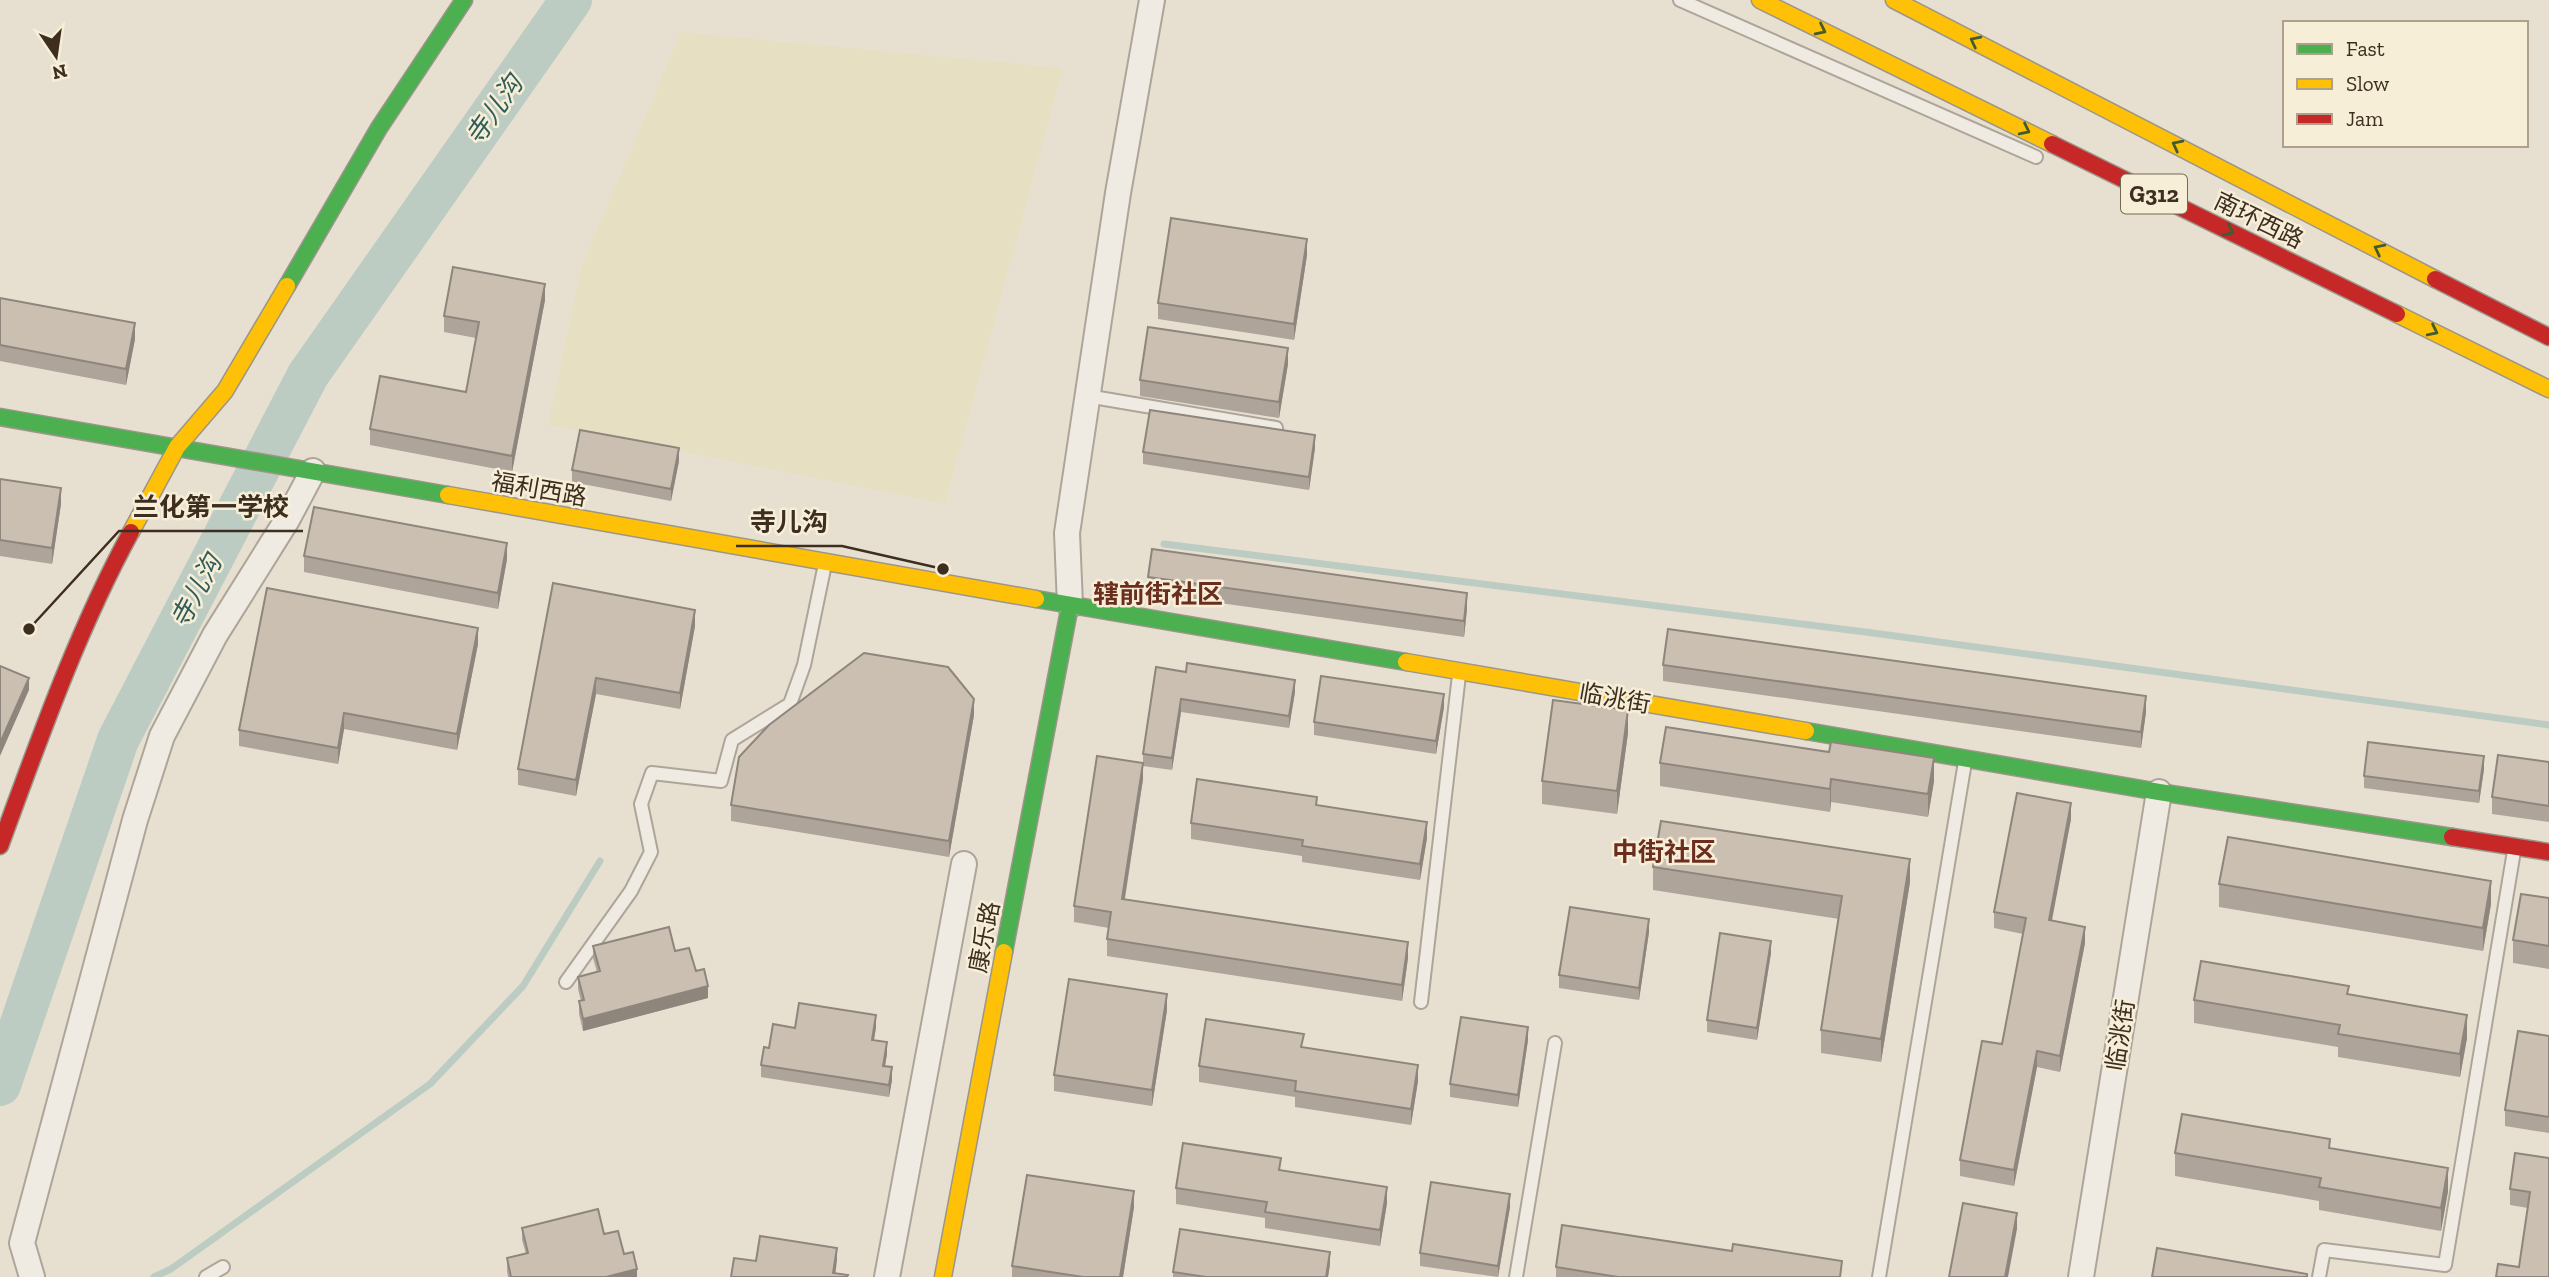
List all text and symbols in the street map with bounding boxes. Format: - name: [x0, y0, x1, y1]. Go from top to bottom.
- north arrow: [21, 21, 91, 91]
- legend: [2283, 21, 2528, 147]
- one-way arrow: [1814, 22, 1826, 36]
- one-way arrow: [1970, 36, 1982, 50]
- text: Fast: [2346, 36, 2385, 61]
- text: N: [50, 59, 69, 85]
- water label: 寺儿沟: [459, 66, 531, 151]
- text: Slow: [2346, 71, 2389, 96]
- text: Jam: [2346, 106, 2383, 131]
- one-way arrow: [2018, 122, 2030, 136]
- one-way arrow: [2172, 140, 2184, 154]
- road number: G312: [2121, 174, 2187, 214]
- street label: 南环西路: [2210, 186, 2308, 254]
- one-way arrow: [2222, 222, 2234, 236]
- one-way arrow: [2374, 244, 2386, 258]
- one-way arrow: [2426, 323, 2438, 337]
- street label: 福利西路: [489, 466, 589, 512]
- callout: 兰化第一学校: [119, 484, 303, 531]
- text: 兰化第一学校: [133, 491, 289, 523]
- callout: 寺儿沟: [736, 499, 842, 546]
- text: 寺儿沟: [750, 506, 828, 538]
- water label: 寺儿沟: [164, 546, 230, 633]
- district label: 辖前街社区: [1093, 578, 1223, 610]
- street label: 临洮街: [1577, 677, 1653, 719]
- district label: 中街社区: [1612, 836, 1716, 868]
- street label: 康乐路: [963, 899, 1005, 975]
- street label: 临洮街: [2100, 997, 2140, 1073]

